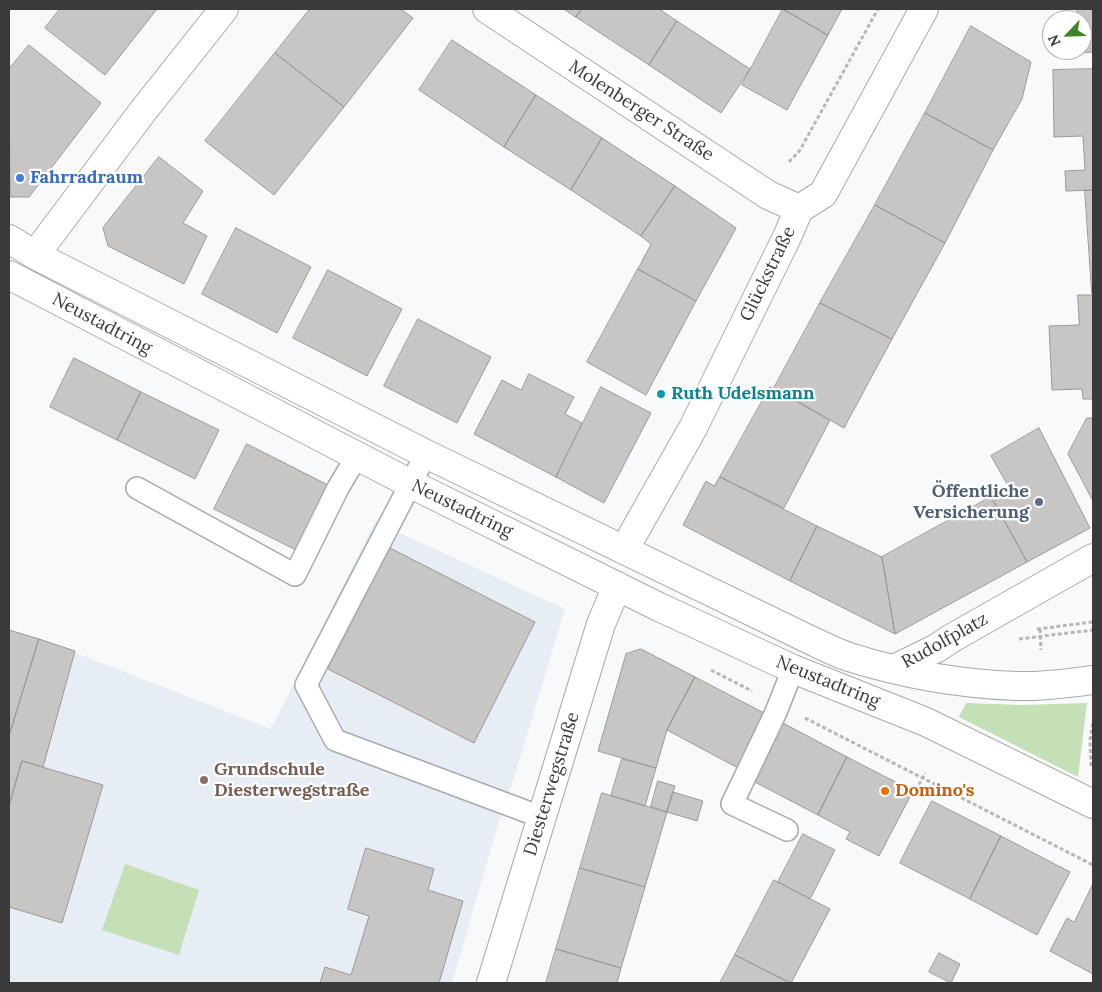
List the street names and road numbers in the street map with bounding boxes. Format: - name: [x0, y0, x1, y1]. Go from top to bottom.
- street label: Molenberger Straße: [564, 56, 718, 166]
- street label: Glückstraße: [736, 223, 800, 325]
- street label: Neustadtring: [48, 289, 156, 359]
- street label: Neustadtring: [408, 475, 516, 543]
- street label: Rudolfplatz: [898, 608, 992, 674]
- street label: Neustadtring: [773, 651, 883, 713]
- street label: Diesterwegstraße: [520, 709, 584, 859]

